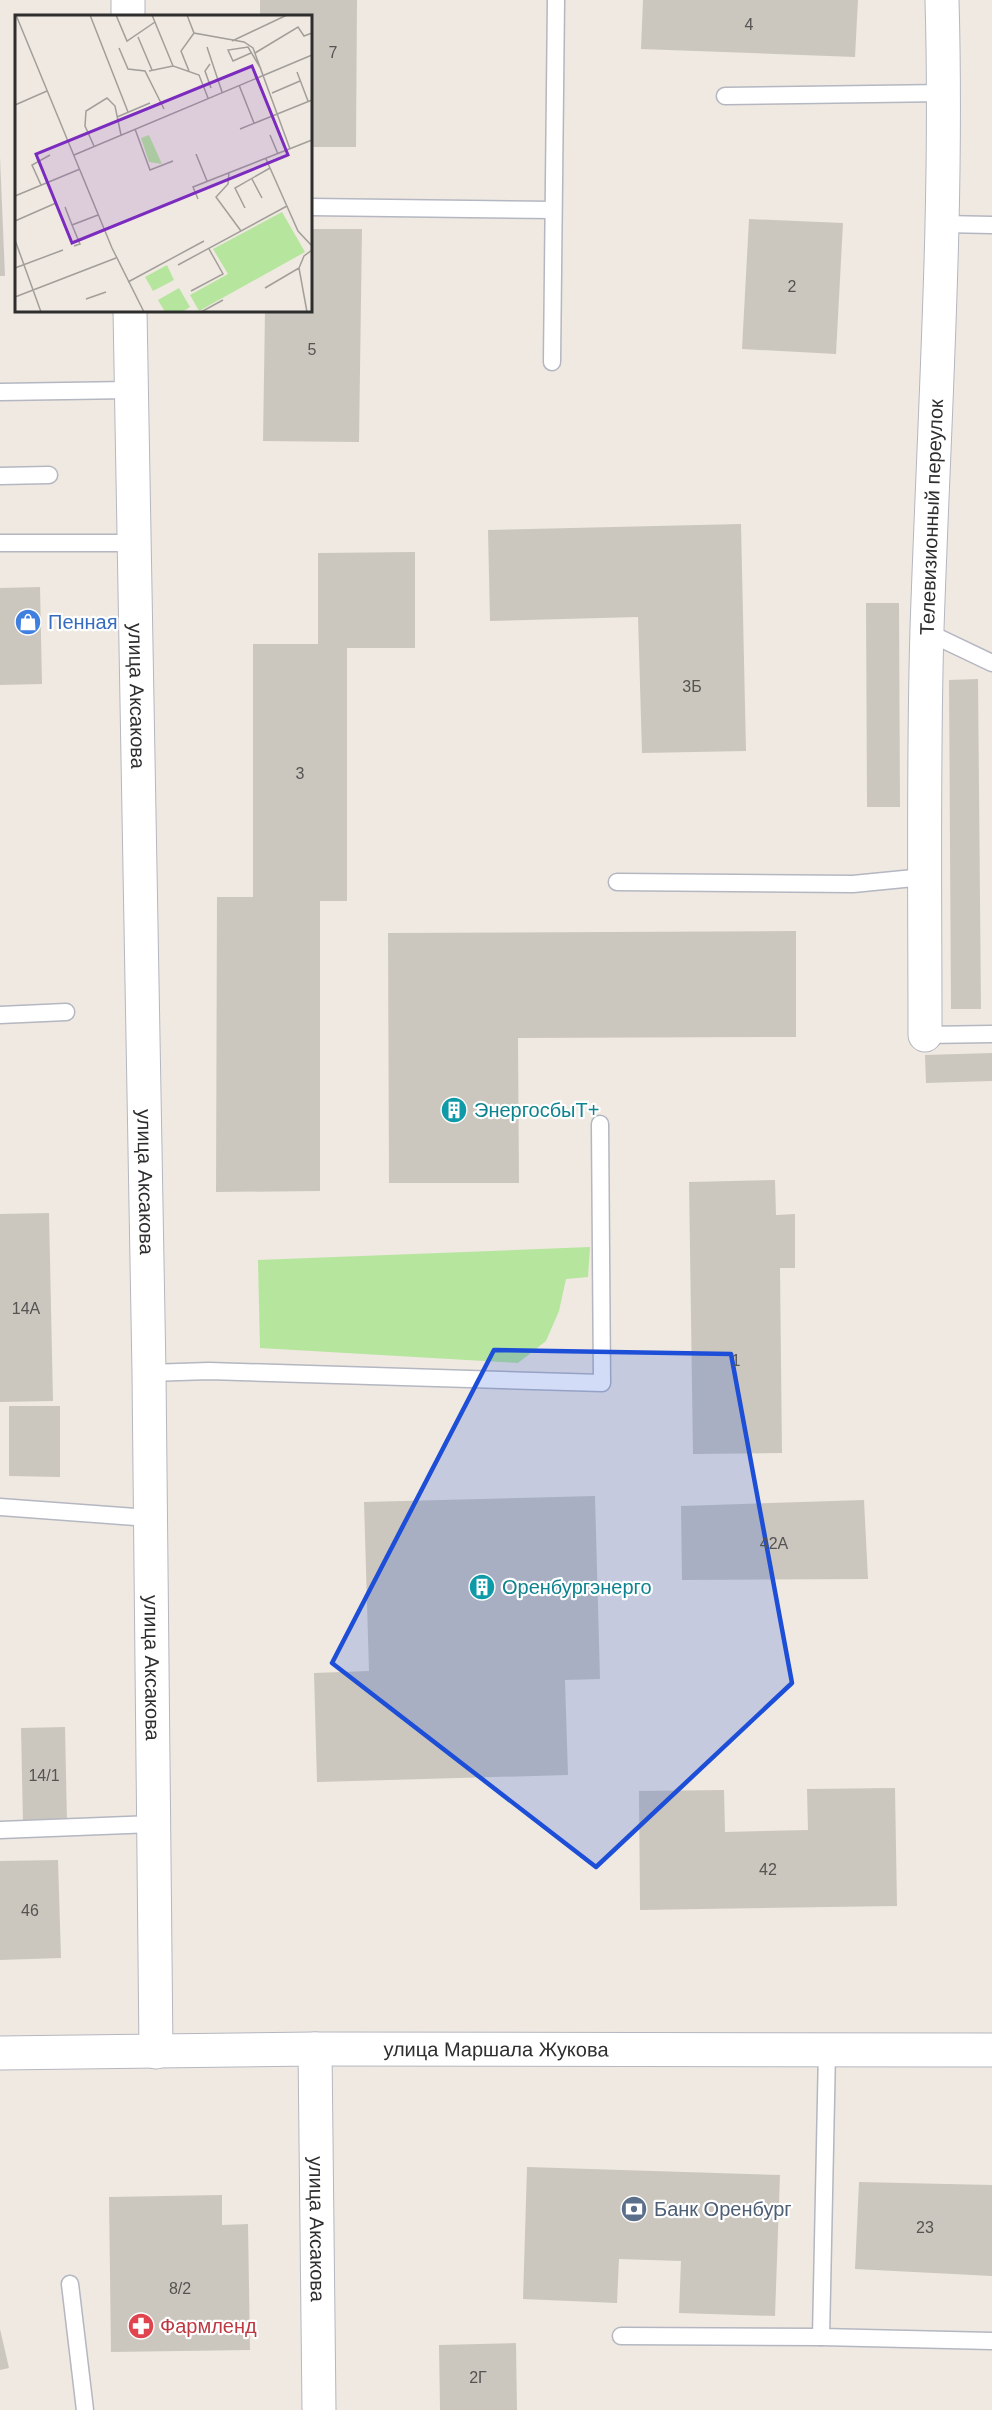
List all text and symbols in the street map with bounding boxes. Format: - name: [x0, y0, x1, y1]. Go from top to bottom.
- inset map: [15, 15, 312, 312]
- house number: 4: [745, 16, 754, 33]
- house number: 7: [329, 44, 338, 61]
- house number: 2: [788, 278, 797, 295]
- house number: 5: [308, 341, 317, 358]
- street label: Телевизионный переулок: [916, 398, 947, 635]
- shop icon: Пенная: [13, 607, 43, 637]
- place label: Пенная: [48, 611, 118, 633]
- street label: улица Аксакова: [125, 623, 149, 770]
- house number: 3Б: [682, 678, 702, 695]
- house number: 3: [296, 765, 305, 782]
- building icon: ЭнергосбыТ+: [439, 1095, 469, 1125]
- place label: ЭнергосбыТ+: [474, 1099, 599, 1121]
- street label: улица Аксакова: [133, 1109, 158, 1256]
- house number: 14А: [12, 1300, 41, 1317]
- house number: 1: [732, 1352, 741, 1369]
- house number: 42А: [760, 1535, 789, 1552]
- building icon: Оренбургэнерго: [467, 1572, 497, 1602]
- place label: Оренбургэнерго: [502, 1576, 652, 1598]
- street label: улица Аксакова: [140, 1595, 164, 1742]
- house number: 14/1: [28, 1767, 60, 1784]
- house number: 42: [759, 1861, 777, 1878]
- house number: 46: [21, 1902, 39, 1919]
- street label: улица Маршала Жукова: [383, 2038, 609, 2060]
- street label: улица Аксакова: [305, 2156, 329, 2303]
- bank icon: Банк Оренбург: [619, 2194, 649, 2224]
- place label: Банк Оренбург: [654, 2198, 792, 2220]
- house number: 23: [916, 2219, 934, 2236]
- house number: 8/2: [169, 2280, 191, 2297]
- pharmacy icon: Фармленд: [126, 2311, 156, 2341]
- place label: Фармленд: [160, 2315, 257, 2337]
- house number: 2Г: [469, 2369, 487, 2386]

